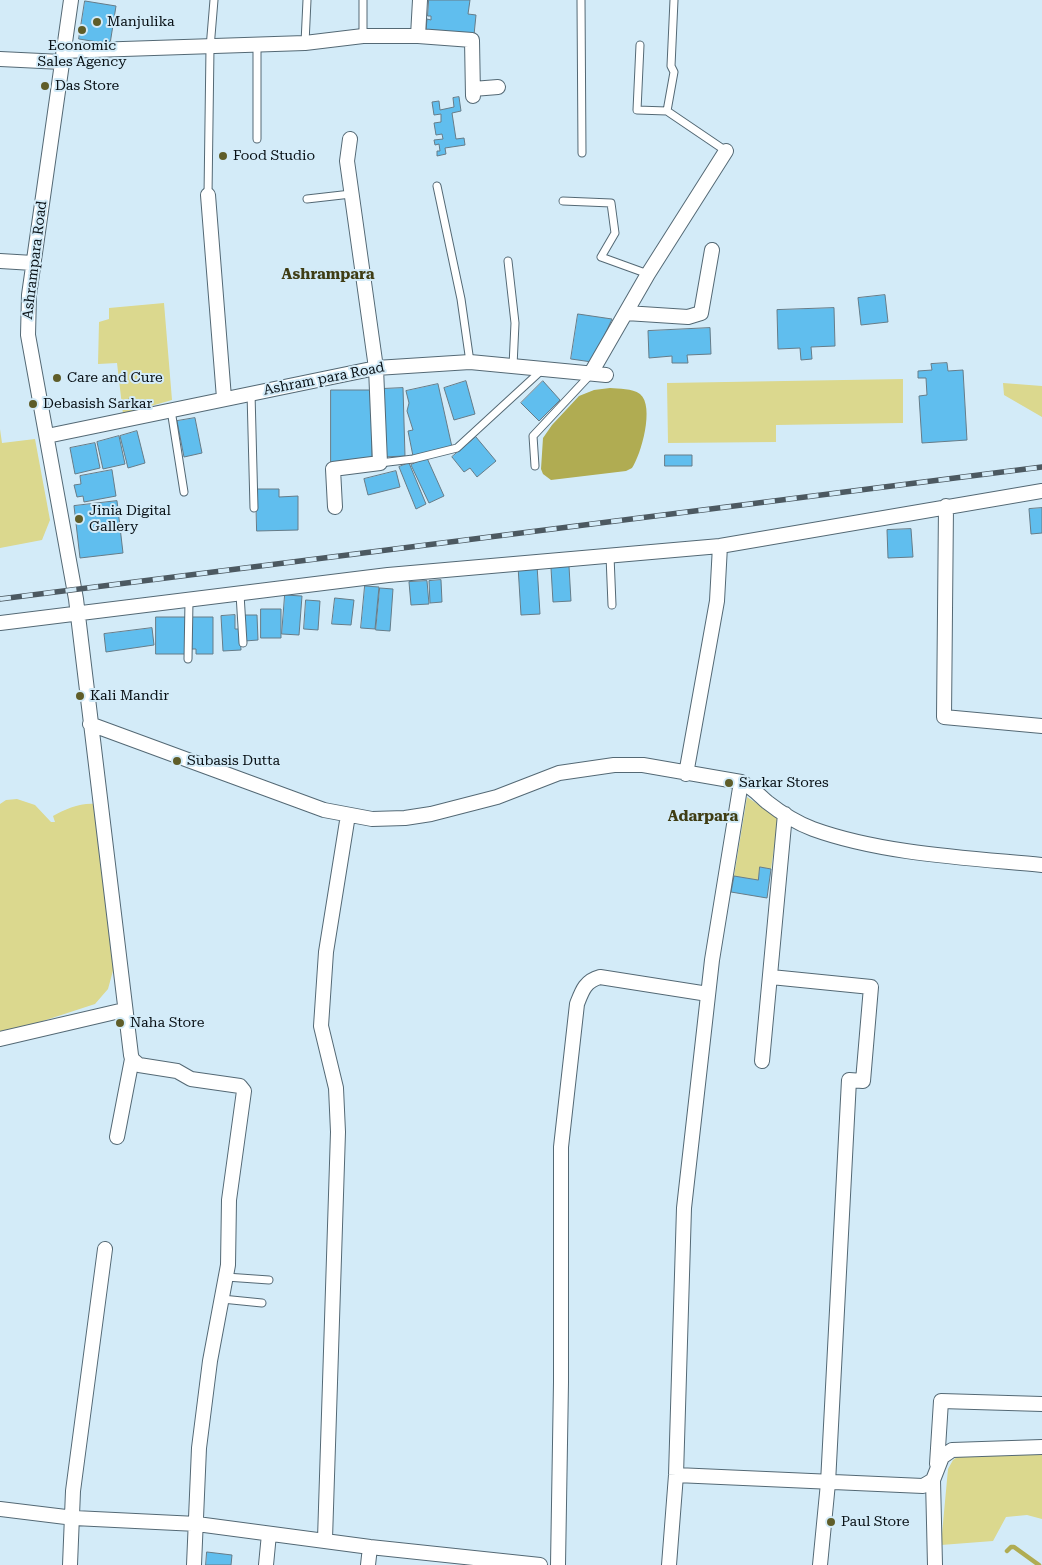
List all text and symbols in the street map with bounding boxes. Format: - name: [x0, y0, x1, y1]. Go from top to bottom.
- place label: Manjulika: [107, 14, 174, 30]
- marker: Manjulika: [91, 16, 103, 28]
- marker: Economic Sales Agency: [76, 24, 88, 36]
- place label: Economic Sales Agency: [38, 38, 126, 70]
- place label: Das Store: [55, 78, 119, 94]
- marker: Das Store: [39, 80, 51, 92]
- place label: Food Studio: [233, 148, 315, 164]
- marker: Food Studio: [217, 150, 229, 162]
- street label: Ashrampara Road: [19, 200, 51, 320]
- district label: Ashrampara: [281, 266, 375, 284]
- street label: Ashram para Road: [262, 359, 386, 399]
- place label: Care and Cure: [67, 370, 163, 386]
- marker: Care and Cure: [51, 372, 63, 384]
- place label: Debasish Sarkar: [43, 396, 152, 412]
- marker: Debasish Sarkar: [27, 398, 39, 410]
- place label: Jinia Digital Gallery: [89, 503, 171, 536]
- marker: Jinia Digital Gallery: [73, 513, 85, 525]
- place label: Kali Mandir: [90, 688, 169, 704]
- marker: Kali Mandir: [74, 690, 86, 702]
- place label: Subasis Dutta: [187, 753, 280, 769]
- marker: Subasis Dutta: [171, 755, 183, 767]
- place label: Sarkar Stores: [739, 775, 829, 791]
- marker: Sarkar Stores: [723, 777, 735, 789]
- district label: Adarpara: [668, 808, 738, 826]
- place label: Naha Store: [130, 1015, 204, 1031]
- marker: Naha Store: [114, 1017, 126, 1029]
- place label: Paul Store: [841, 1514, 909, 1530]
- marker: Paul Store: [825, 1516, 837, 1528]

